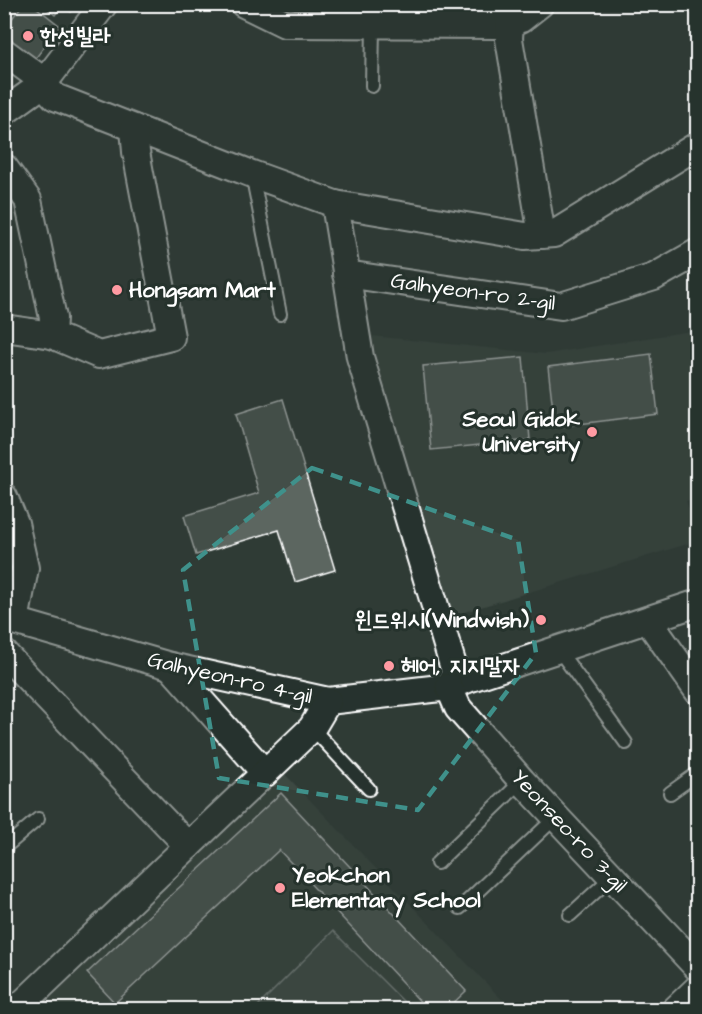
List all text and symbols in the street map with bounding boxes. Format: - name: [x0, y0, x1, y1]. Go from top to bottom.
- place label: 한성빌라: [39, 21, 111, 52]
- marker: 한성빌라: [21, 29, 35, 43]
- street label: Galhyeon-ro 2-gil: [389, 265, 557, 320]
- place label: Hongsam Mart: [129, 275, 277, 307]
- marker: Hongsam Mart: [110, 283, 124, 297]
- place label: Seoul Gidok University: [461, 404, 581, 462]
- marker: Seoul Gidok University: [585, 425, 599, 439]
- place label: 윈드위시(Windwish): [355, 605, 529, 636]
- marker: 윈드위시(Windwish): [534, 613, 548, 627]
- street label: Galhyeon-ro 4-gil: [144, 644, 315, 713]
- place label: 헤어, 지지말자: [401, 651, 520, 682]
- marker: 헤어, 지지말자: [382, 659, 396, 673]
- street label: Yeonseo-ro 3-gil: [503, 762, 634, 900]
- place label: Yeokchon Elementary School: [292, 860, 481, 918]
- marker: Yeokchon Elementary School: [273, 881, 287, 895]

